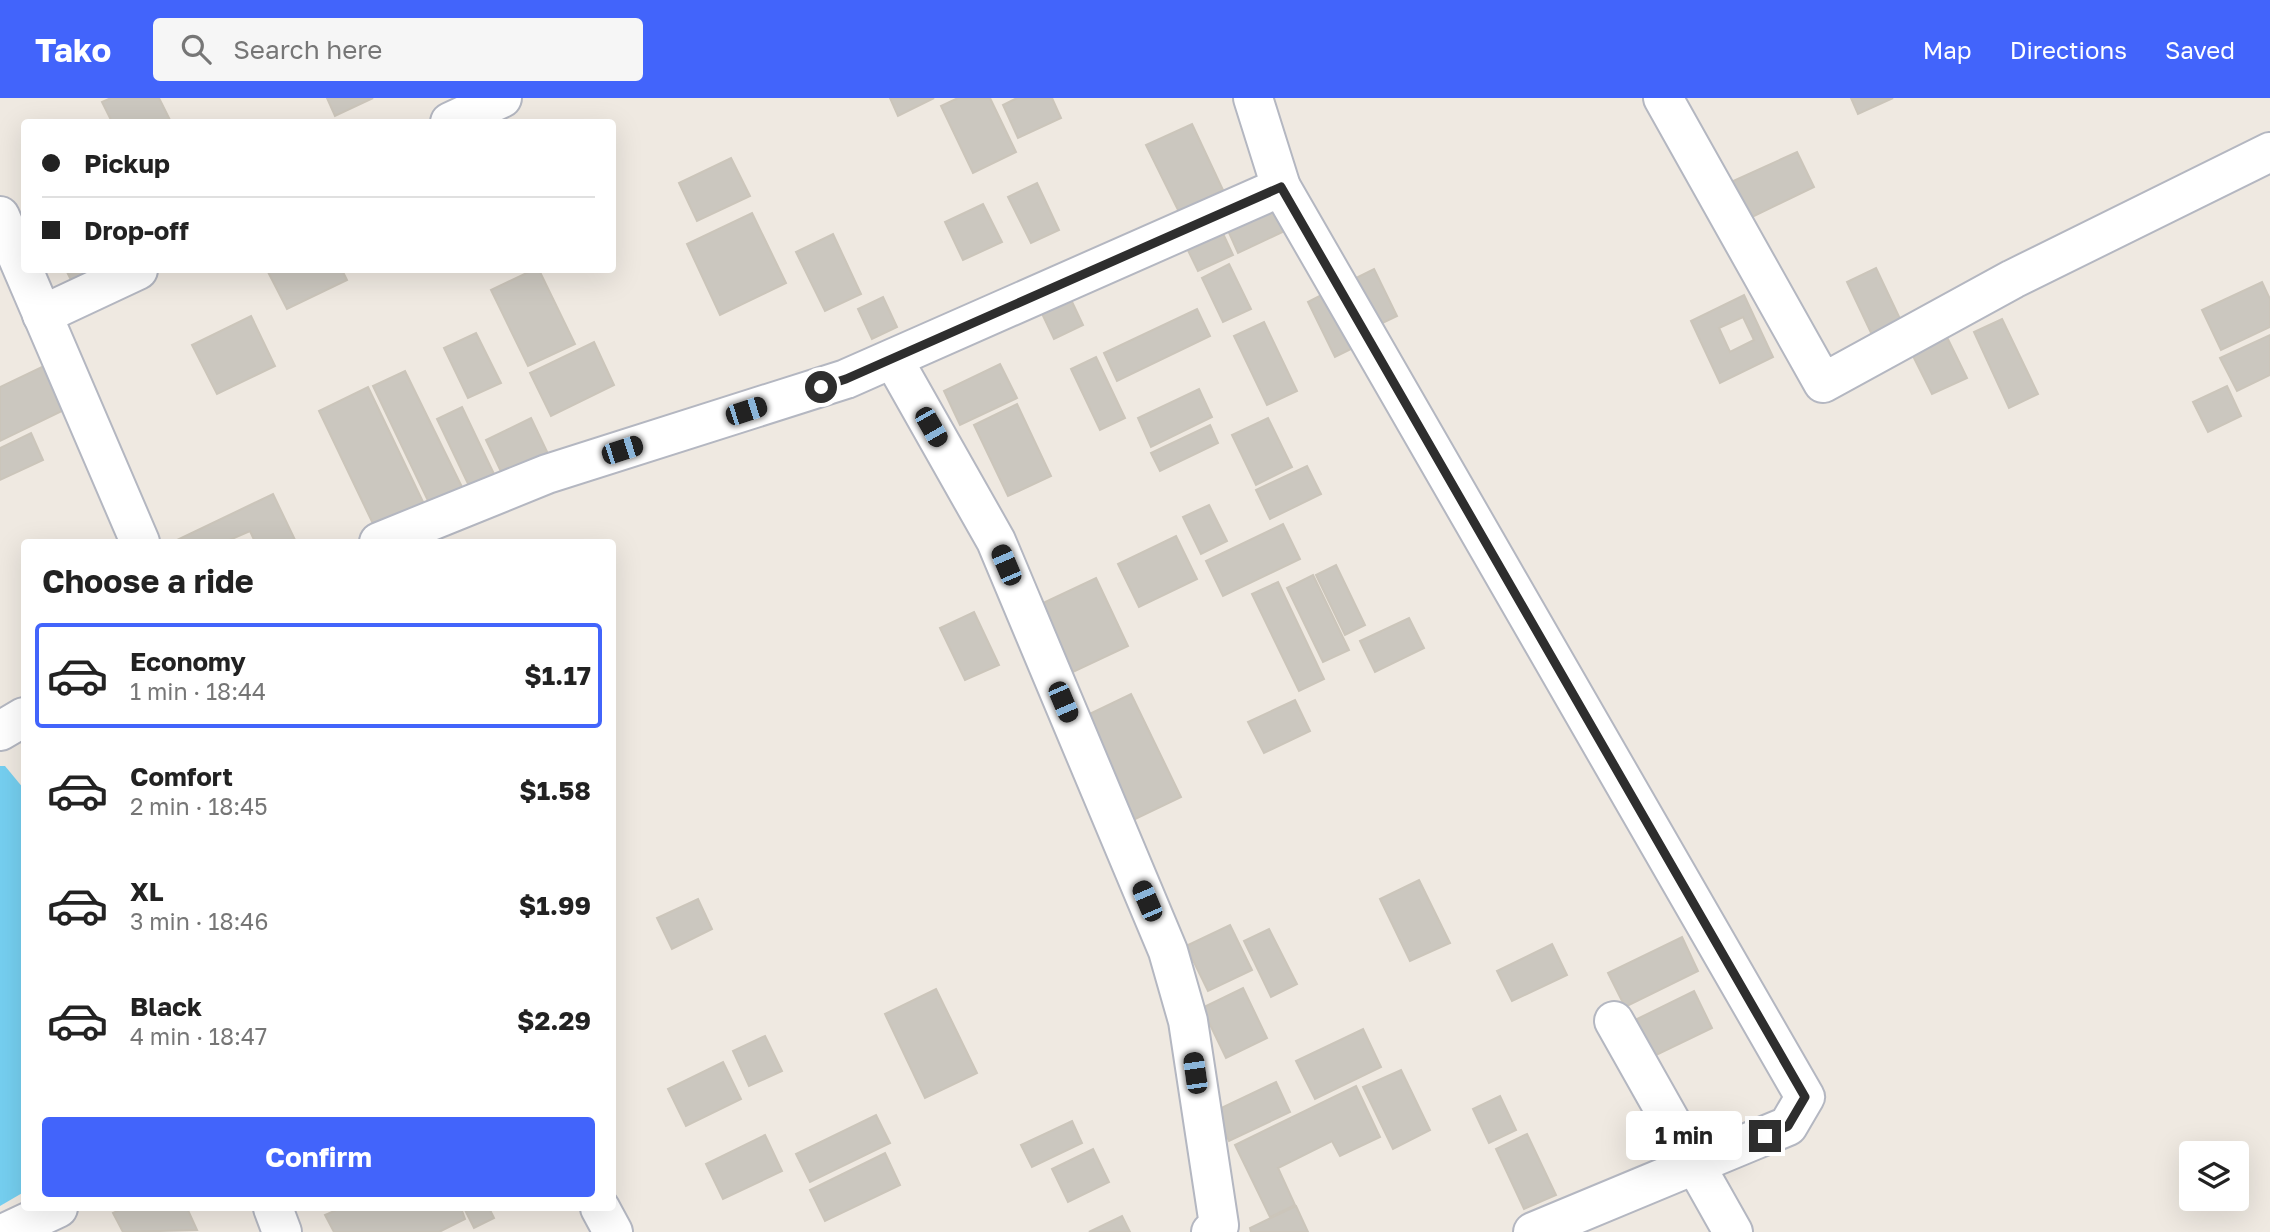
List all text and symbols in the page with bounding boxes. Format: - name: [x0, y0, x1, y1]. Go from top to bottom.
- search box: [153, 18, 643, 81]
- text: Tako: [35, 30, 111, 69]
- icon: search: [177, 30, 215, 68]
- text: Search here: [233, 34, 382, 65]
- text: Map: [1923, 35, 1972, 64]
- text: Directions: [2010, 35, 2127, 64]
- text: Saved: [2165, 35, 2235, 64]
- text: Pickup: [84, 148, 170, 179]
- text: Drop-off: [84, 215, 189, 246]
- route start: [805, 371, 837, 403]
- car: [723, 395, 770, 427]
- car: [912, 404, 951, 450]
- car: [599, 434, 646, 466]
- car: [989, 542, 1024, 588]
- text: Choose a ride: [42, 562, 254, 600]
- icon: car: [46, 644, 109, 707]
- text: Economy: [130, 646, 246, 677]
- text: $1.17: [524, 660, 591, 691]
- text: 1 min · 18:44: [130, 677, 266, 705]
- car: [1046, 679, 1081, 725]
- icon: car: [46, 759, 109, 822]
- text: Comfort: [130, 761, 233, 792]
- text: $1.58: [519, 775, 591, 806]
- text: 2 min · 18:45: [130, 792, 268, 820]
- icon: car: [46, 874, 109, 937]
- text: XL: [130, 876, 164, 907]
- car: [1130, 878, 1165, 924]
- text: $1.99: [519, 890, 591, 921]
- text: 3 min · 18:46: [130, 907, 268, 935]
- icon: car: [46, 989, 109, 1052]
- text: Black: [130, 991, 202, 1022]
- text: $2.29: [517, 1005, 591, 1036]
- text: 4 min · 18:47: [130, 1022, 267, 1050]
- car: [1182, 1051, 1209, 1095]
- callout: 1 min: [1625, 1112, 1740, 1160]
- button: Confirm: [42, 1117, 595, 1197]
- route end: [1749, 1120, 1781, 1152]
- text: 1 min: [1655, 1121, 1713, 1149]
- map controls: [2179, 1141, 2249, 1211]
- button: layers: [2179, 1141, 2249, 1211]

